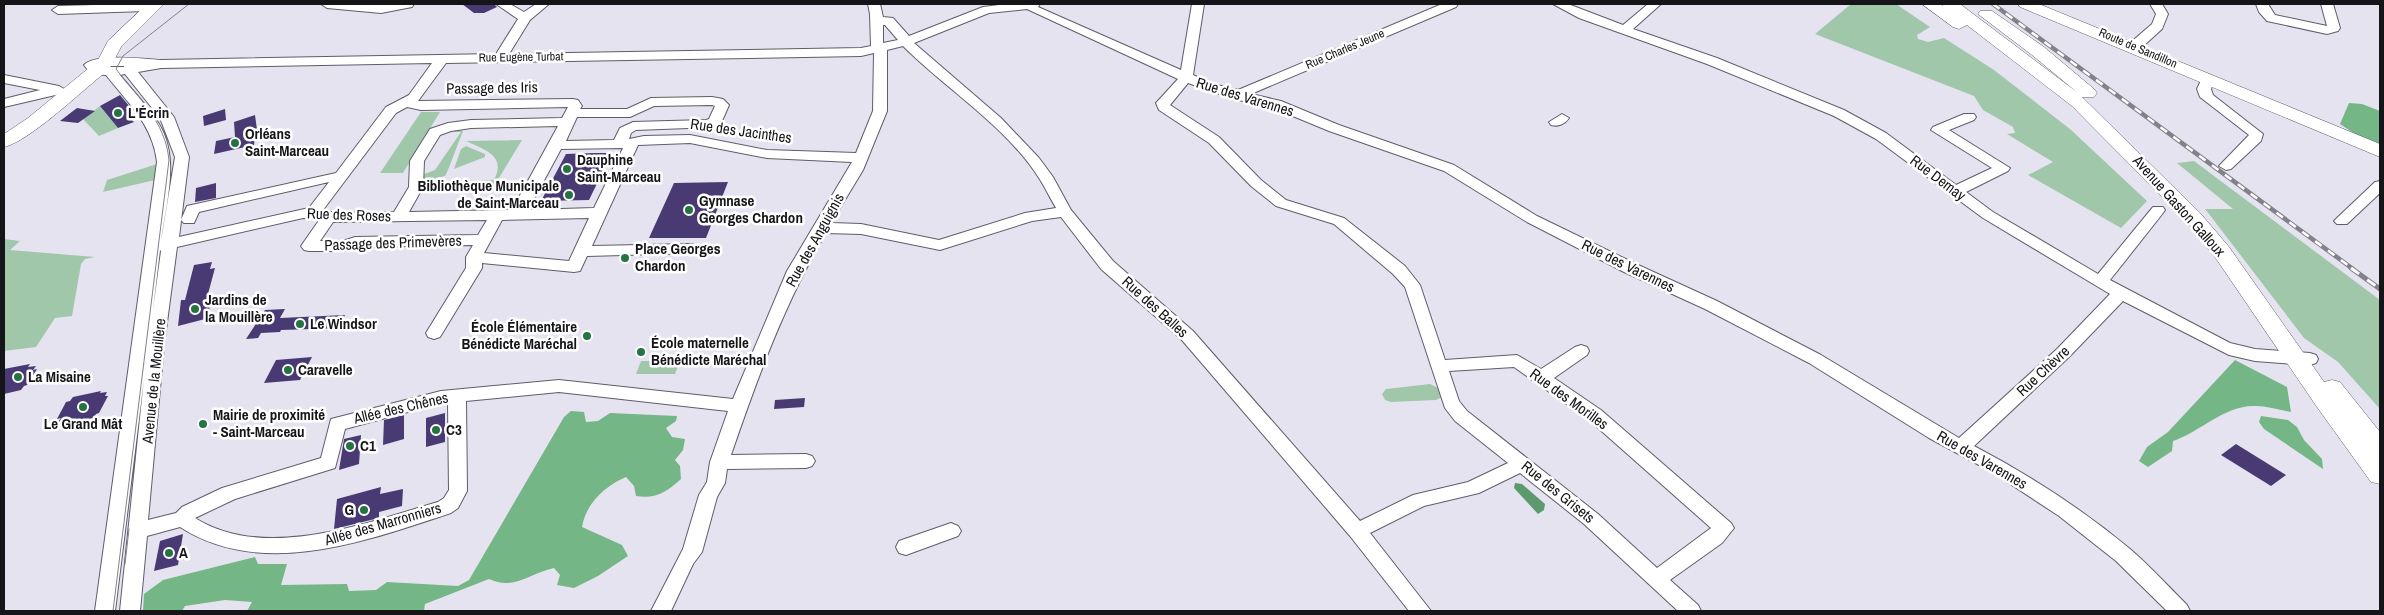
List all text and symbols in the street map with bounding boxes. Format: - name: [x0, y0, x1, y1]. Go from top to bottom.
- street label: Route de Sandillon: [2096, 24, 2180, 72]
- street label: Rue Charles Jeune: [1303, 25, 1387, 73]
- street label: Rue Eugène Turbat: [478, 48, 564, 66]
- street label: Rue des Varennes: [1194, 72, 1297, 121]
- street label: Passage des Iris: [446, 76, 538, 99]
- place label: L'Écrin: [128, 102, 169, 123]
- marker: L'Écrin: [112, 107, 124, 119]
- street label: Rue des Jacinthes: [689, 113, 793, 148]
- place label: Orléans Saint-Marceau: [245, 123, 329, 161]
- marker: Orléans Saint-Marceau: [229, 137, 241, 149]
- place label: Dauphine Saint-Marceau: [577, 149, 661, 187]
- street label: Rue Demay: [1906, 150, 1971, 206]
- street label: Avenue Gaston Galloux: [2128, 150, 2231, 262]
- marker: Dauphine Saint-Marceau: [561, 163, 573, 175]
- place label: Bibliothèque Municipale de Saint-Marceau: [418, 175, 559, 213]
- marker: Bibliothèque Municipale de Saint-Marceau: [563, 189, 575, 201]
- street label: Rue des Anguignis: [780, 189, 849, 290]
- place label: Gymnase Georges Chardon: [699, 190, 803, 228]
- street label: Rue des Roses: [307, 203, 391, 226]
- marker: Gymnase Georges Chardon: [683, 204, 695, 216]
- street label: Passage des Primevères: [324, 230, 462, 255]
- street label: Rue des Varennes: [1578, 234, 1678, 297]
- place label: Place Georges Chardon: [635, 238, 721, 276]
- marker: Place Georges Chardon: [619, 252, 631, 264]
- street label: Rue des Balles: [1118, 271, 1193, 342]
- place label: Jardins de la Mouillère: [205, 289, 273, 327]
- marker: Jardins de la Mouillère: [189, 303, 201, 315]
- place label: Le Windsor: [310, 313, 377, 334]
- place label: École Élémentaire Bénédicte Maréchal: [461, 316, 577, 354]
- street label: Avenue de la Mouillère: [136, 317, 171, 446]
- marker: Le Windsor: [294, 318, 306, 330]
- marker: École Élémentaire Bénédicte Maréchal: [581, 330, 593, 342]
- place label: École maternelle Bénédicte Maréchal: [651, 332, 767, 370]
- street label: Rue Chèvre: [2011, 340, 2074, 401]
- marker: École maternelle Bénédicte Maréchal: [635, 346, 647, 358]
- place label: Caravelle: [298, 359, 353, 380]
- street label: Rue des Morilles: [1526, 363, 1613, 434]
- marker: Caravelle: [282, 364, 294, 376]
- place label: La Misaine: [28, 366, 91, 387]
- marker: La Misaine: [12, 371, 24, 383]
- street label: Allée des Chênes: [351, 386, 450, 429]
- marker: Le Grand Mât: [77, 401, 89, 413]
- place label: Mairie de proximité - Saint-Marceau: [213, 404, 325, 442]
- place label: Le Grand Mât: [44, 413, 122, 434]
- marker: Mairie de proximité - Saint-Marceau: [197, 418, 209, 430]
- place label: C3: [446, 419, 462, 440]
- marker: C3: [430, 424, 442, 436]
- street label: Rue des Varennes: [1933, 425, 2031, 494]
- place label: C1: [360, 435, 376, 456]
- marker: C1: [344, 440, 356, 452]
- street label: Rue des Grisets: [1517, 455, 1599, 528]
- street label: Allée des Marronniers: [321, 497, 444, 550]
- place label: G: [344, 499, 354, 520]
- marker: G: [358, 504, 370, 516]
- place label: A: [179, 542, 188, 563]
- marker: A: [163, 547, 175, 559]

